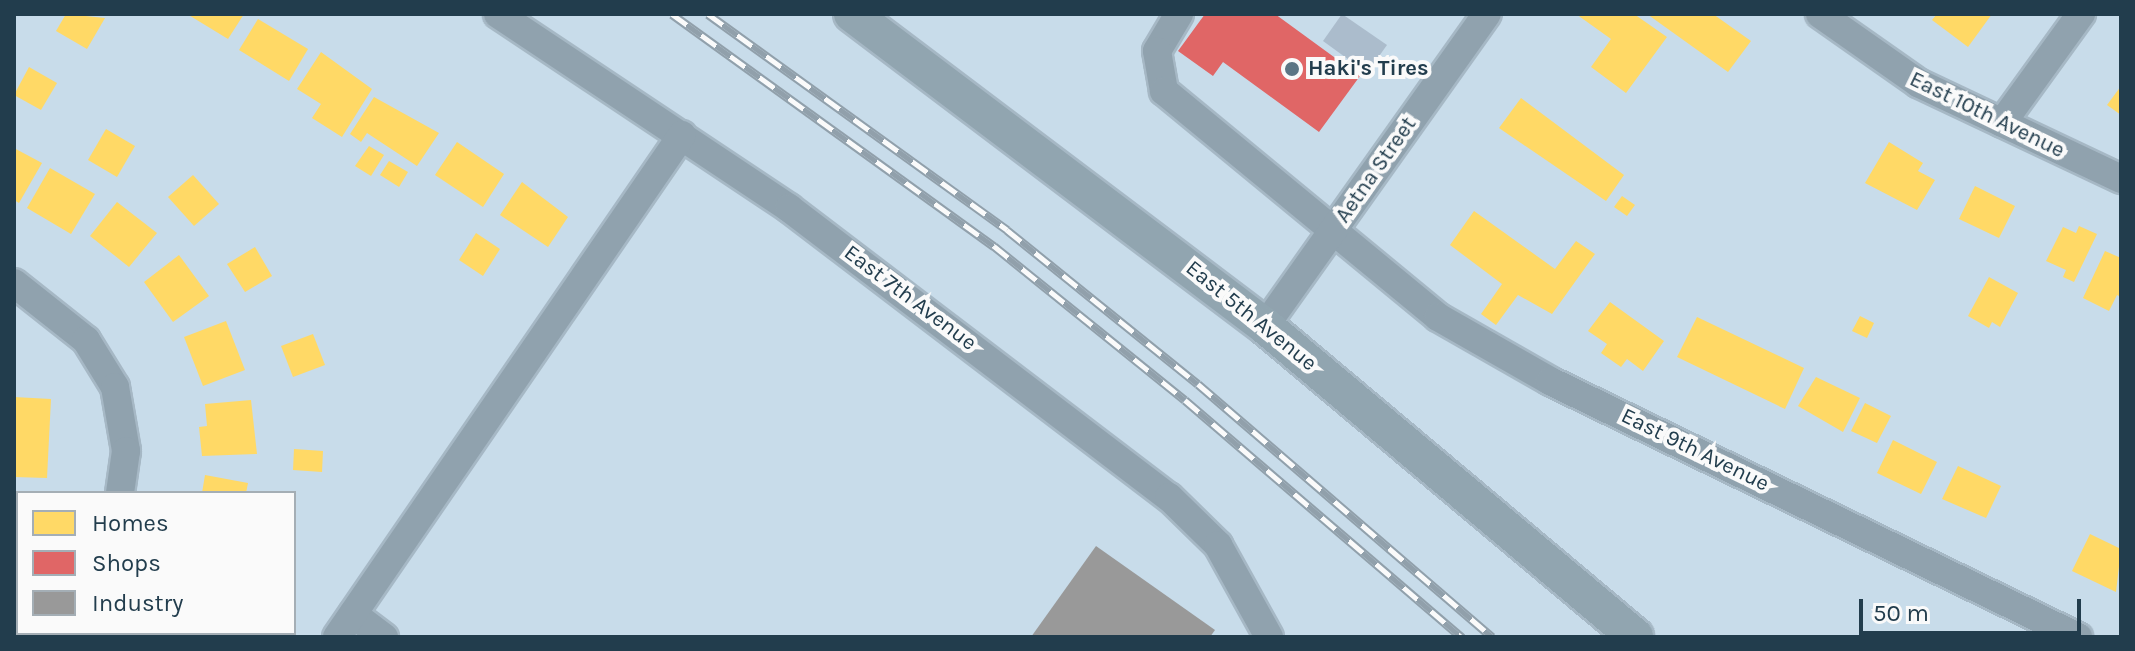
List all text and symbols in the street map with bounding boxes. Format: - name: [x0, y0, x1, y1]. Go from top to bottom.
- place label: Haki's Tires: [1308, 56, 1429, 82]
- marker: Haki's Tires: [1283, 60, 1301, 78]
- street label: East 10th Avenue: [1905, 66, 2069, 164]
- street label: Aetna Street: [1330, 112, 1422, 228]
- street label: East 7th Avenue: [839, 240, 981, 356]
- street label: East 5th Avenue: [1180, 255, 1322, 377]
- street label: East 9th Avenue: [1617, 403, 1773, 497]
- legend: [16, 491, 296, 635]
- text: Homes: [92, 509, 169, 537]
- text: Shops: [92, 549, 161, 577]
- scale bar: [1863, 583, 2085, 633]
- text: Industry: [92, 589, 183, 617]
- text: 50 m: [1873, 599, 1929, 627]

